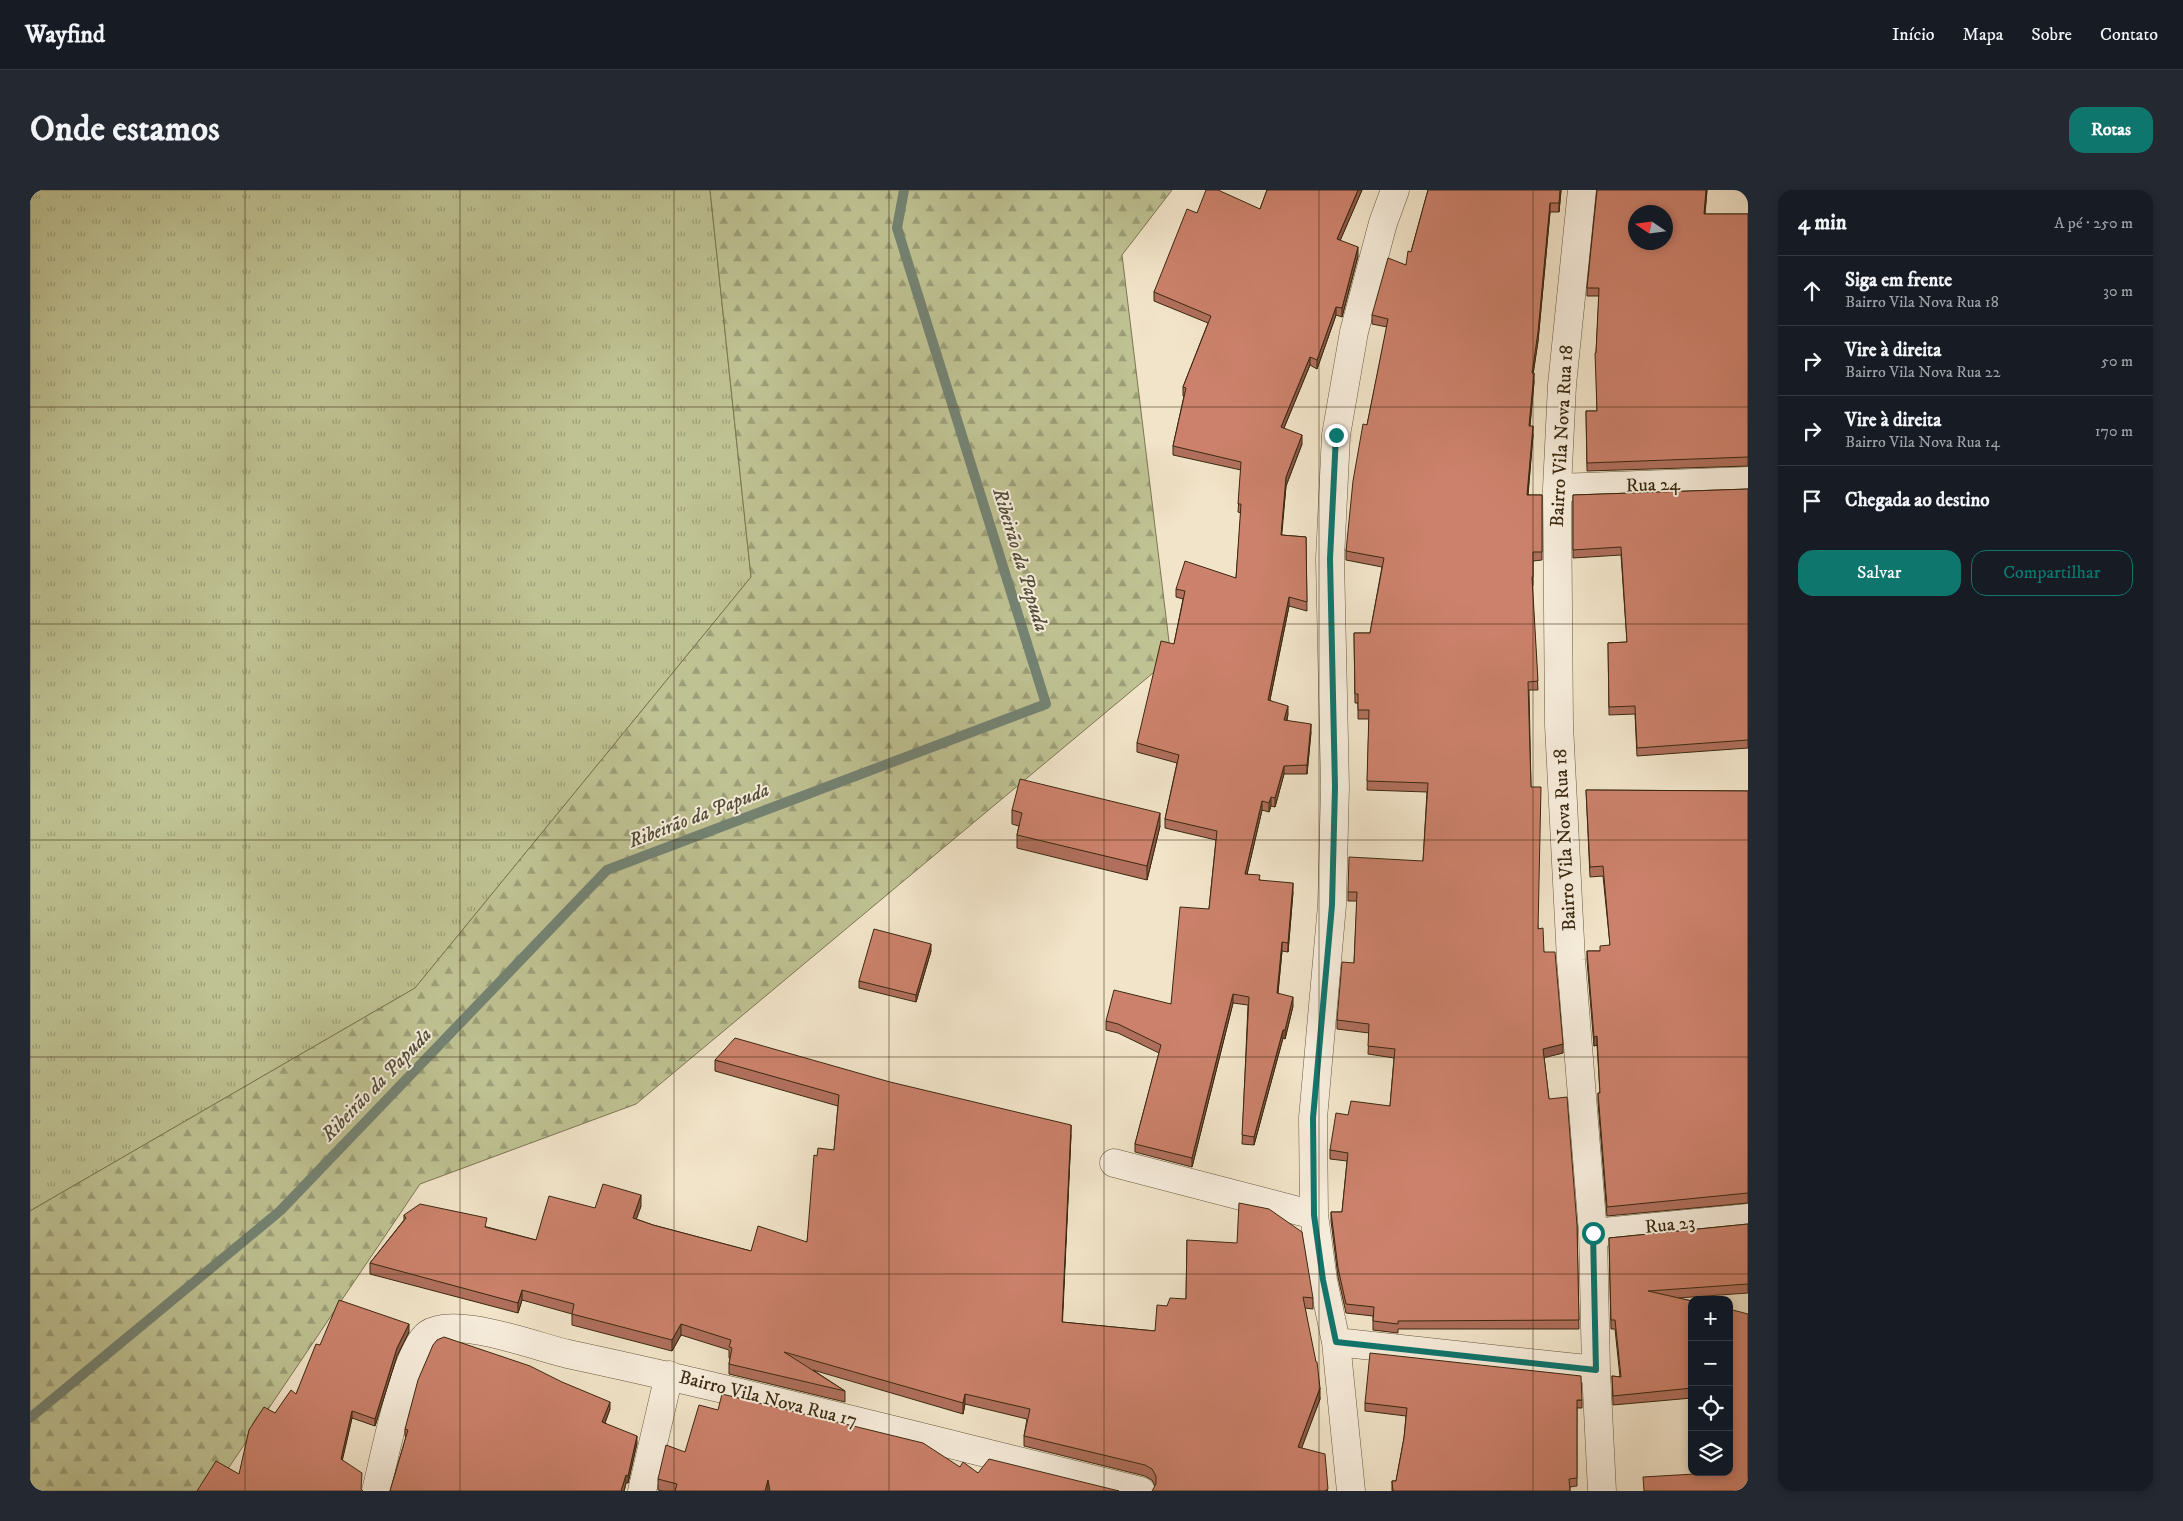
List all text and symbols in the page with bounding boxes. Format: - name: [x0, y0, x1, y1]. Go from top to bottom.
- text: Wayfind: [25, 20, 105, 50]
- text: Início: [1892, 24, 1935, 46]
- text: Mapa: [1963, 24, 2003, 46]
- text: Sobre: [2031, 24, 2072, 46]
- text: Contato: [2100, 24, 2158, 46]
- button: Rotas: [2069, 107, 2153, 153]
- text: Onde estamos: [30, 108, 220, 152]
- north arrow: [1628, 205, 1673, 250]
- text: 4 min: [1798, 210, 1847, 236]
- text: A pé · 250 m: [2054, 213, 2133, 233]
- text: Siga em frente: [1845, 269, 1952, 292]
- icon: ahead: [1798, 277, 1826, 305]
- text: 30 m: [2103, 281, 2133, 301]
- text: Bairro Vila Nova Rua 18: [1845, 292, 1999, 312]
- text: Vire à direita: [1845, 339, 1941, 362]
- street label: Bairro Vila Nova Rua 18: [1546, 344, 1578, 528]
- icon: right: [1798, 347, 1826, 375]
- text: 50 m: [2101, 351, 2133, 371]
- text: Bairro Vila Nova Rua 22: [1845, 362, 2001, 382]
- text: Vire à direita: [1845, 409, 1941, 432]
- icon: right: [1798, 417, 1826, 445]
- text: 170 m: [2095, 421, 2133, 441]
- route end: [1325, 424, 1348, 447]
- text: Bairro Vila Nova Rua 14: [1845, 432, 2000, 452]
- street label: Rua 24: [1625, 473, 1682, 497]
- water label: Ribeirão da Papuda: [986, 484, 1054, 635]
- icon: arrive: [1798, 487, 1826, 515]
- text: Chegada ao destino: [1845, 489, 1990, 512]
- button: Salvar: [1798, 550, 1961, 596]
- button: Compartilhar: [1971, 550, 2133, 596]
- street label: Bairro Vila Nova Rua 18: [1549, 748, 1581, 932]
- water label: Ribeirão da Papuda: [624, 778, 773, 855]
- water label: Ribeirão da Papuda: [316, 1023, 438, 1148]
- street label: Rua 23: [1644, 1211, 1696, 1239]
- route start: [1582, 1222, 1605, 1245]
- map controls: [1688, 1296, 1733, 1476]
- button: +: [1688, 1296, 1733, 1341]
- button: −: [1688, 1341, 1733, 1386]
- street label: Bairro Vila Nova Rua 17: [676, 1366, 860, 1432]
- button: locate: [1688, 1386, 1733, 1431]
- button: layers: [1688, 1431, 1733, 1476]

